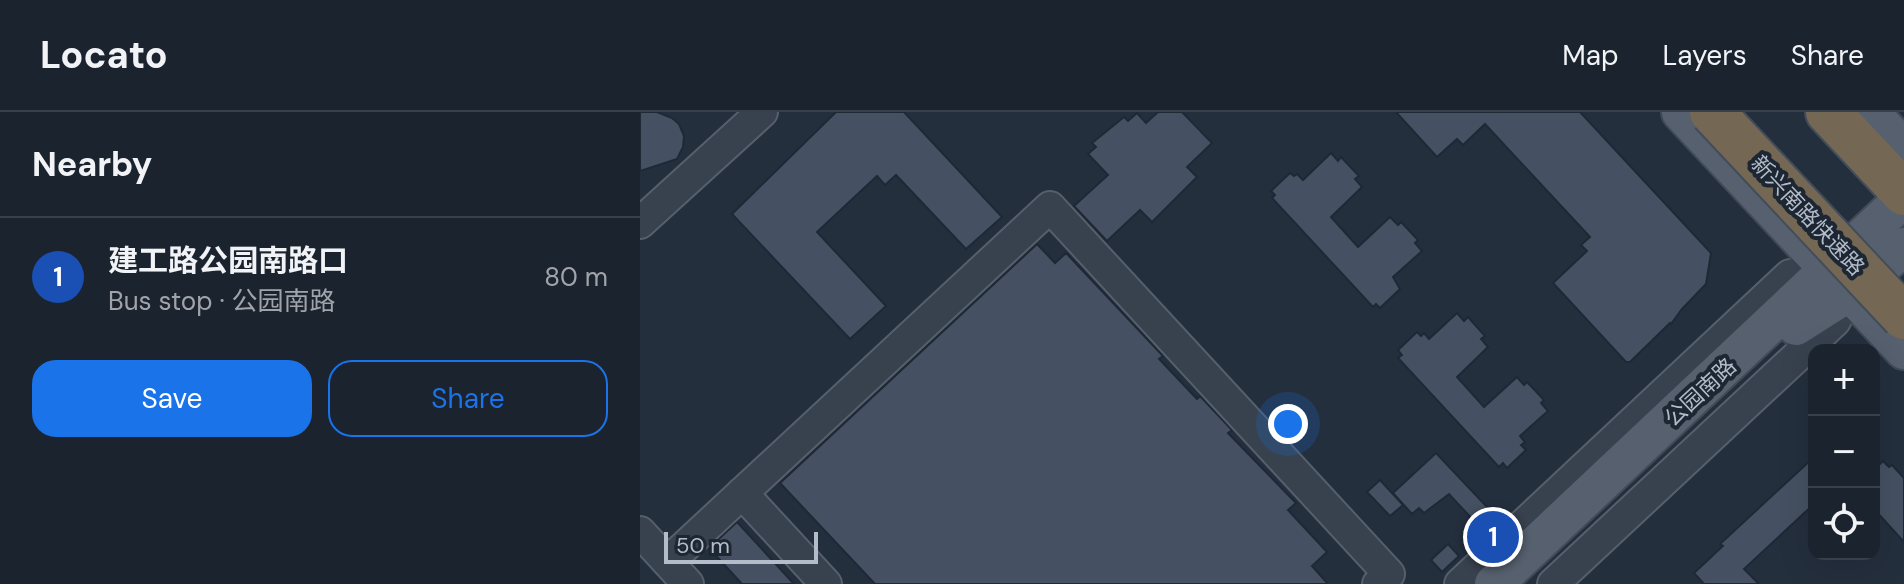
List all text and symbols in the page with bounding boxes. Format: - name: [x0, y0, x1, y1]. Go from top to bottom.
- text: Locato: [40, 30, 168, 80]
- text: Map: [1562, 37, 1619, 74]
- text: Layers: [1663, 37, 1747, 74]
- text: Share: [1791, 37, 1864, 74]
- text: Nearby: [32, 142, 152, 187]
- street label: 新兴南路快速路: [1745, 149, 1871, 282]
- text: 建工路公园南路口: [108, 241, 348, 280]
- text: 1: [53, 260, 63, 294]
- text: 80 m: [544, 260, 608, 294]
- text: Bus stop · 公园南路: [108, 284, 336, 318]
- map controls: [1808, 344, 1880, 560]
- button: +: [1808, 344, 1880, 416]
- street label: 公园南路: [1658, 352, 1742, 433]
- button: Save: [32, 360, 312, 437]
- button: Share: [328, 360, 608, 437]
- your location: [1268, 404, 1308, 444]
- button: −: [1808, 416, 1880, 488]
- button: locate: [1808, 488, 1880, 560]
- pin: 1: [1467, 507, 1519, 567]
- scale bar: [664, 528, 818, 564]
- text: 50 m: [676, 531, 730, 560]

